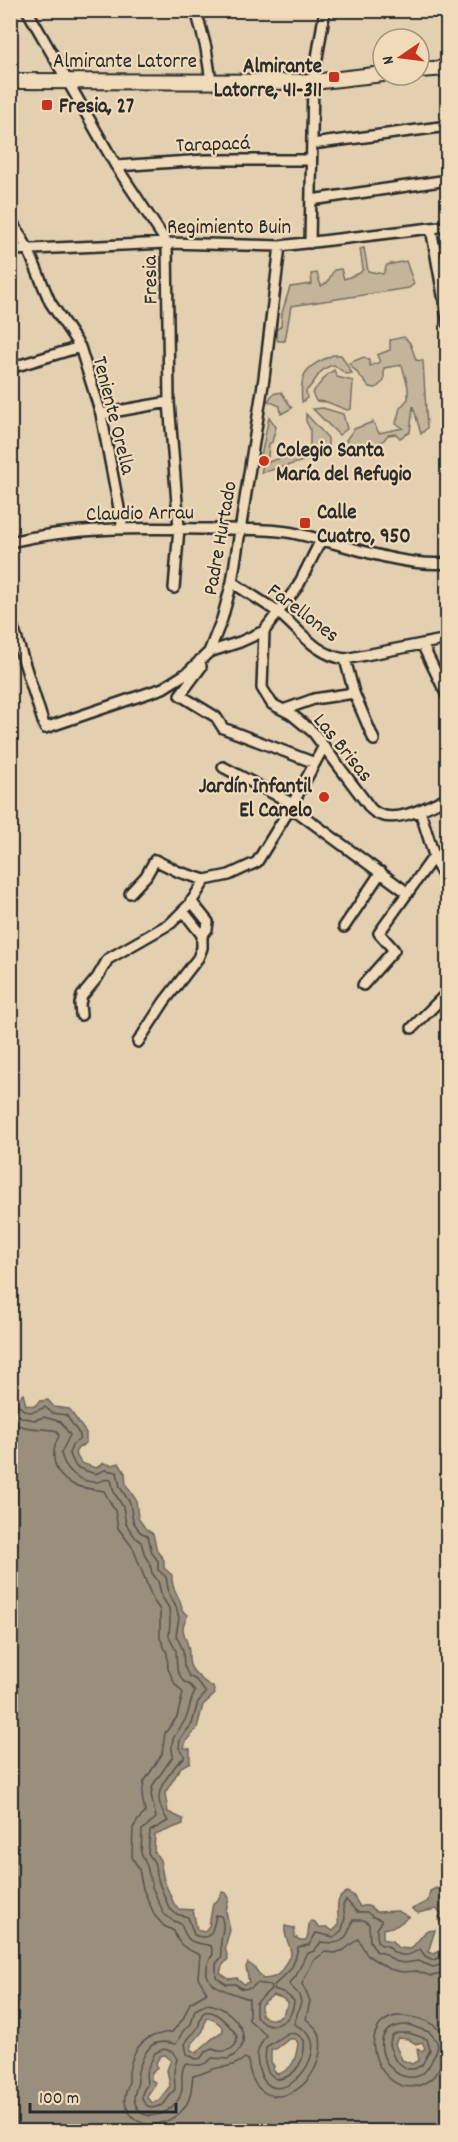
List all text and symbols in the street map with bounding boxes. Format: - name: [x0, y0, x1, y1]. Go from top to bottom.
- north arrow: [371, 27, 431, 87]
- street label: Almirante Latorre: [53, 48, 197, 78]
- place label: Almirante Latorre, 41-311: [214, 53, 322, 107]
- text: N: [377, 53, 401, 67]
- marker: Almirante Latorre, 41-311: [327, 70, 341, 84]
- place label: Fresia, 27: [59, 93, 134, 123]
- marker: Fresia, 27: [40, 98, 54, 112]
- street label: Tarapacá: [175, 130, 251, 162]
- street label: Regimiento Buin: [167, 214, 291, 244]
- street label: Fresia: [137, 254, 167, 305]
- street label: Teniente Orella: [83, 353, 142, 479]
- place label: Colegio Santa María del Refugio: [276, 437, 412, 491]
- marker: Colegio Santa María del Refugio: [257, 454, 271, 468]
- street label: Padre Hurtado: [197, 479, 247, 598]
- street label: Claudio Arrau: [86, 499, 194, 531]
- place label: Calle Cuatro, 950: [317, 499, 411, 553]
- marker: Calle Cuatro, 950: [298, 516, 312, 530]
- street label: Farellones: [260, 577, 345, 651]
- street label: Las Brisas: [304, 708, 379, 790]
- place label: Jardín Infantil El Canelo: [199, 773, 313, 827]
- marker: Jardín Infantil El Canelo: [317, 790, 331, 804]
- scale bar: [30, 2076, 176, 2114]
- text: 100 m: [39, 2087, 79, 2112]

